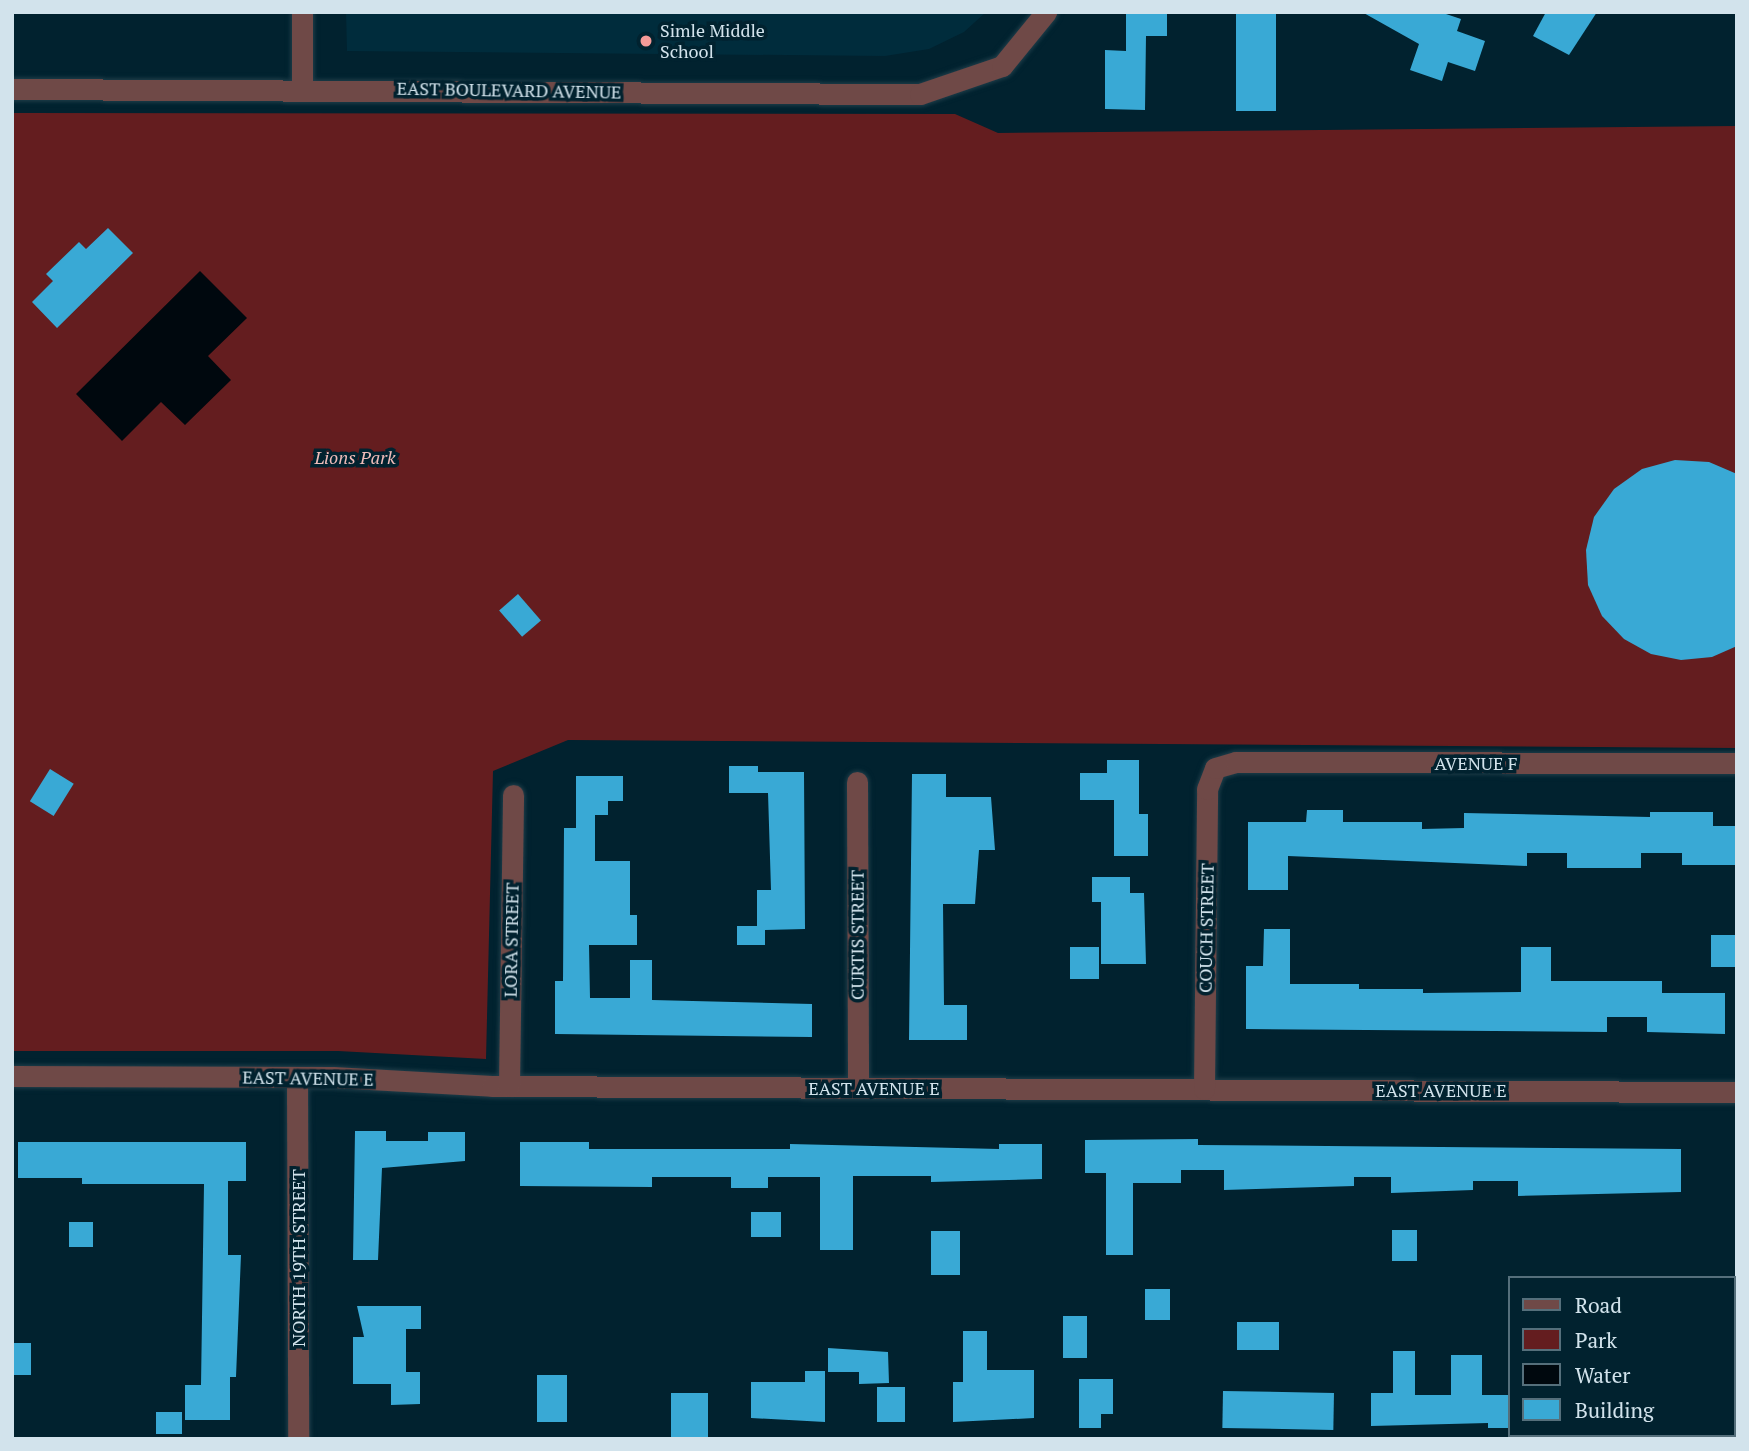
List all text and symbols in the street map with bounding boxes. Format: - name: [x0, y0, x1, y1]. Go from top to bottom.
- place label: Simle Middle School: [660, 20, 765, 62]
- marker: Simle Middle School: [638, 33, 654, 49]
- street label: EAST BOULEVARD AVENUE: [396, 77, 622, 103]
- park label: Lions Park: [314, 446, 396, 468]
- street label: AVENUE F: [1434, 752, 1518, 774]
- street label: COUCH STREET: [1194, 863, 1218, 993]
- street label: CURTIS STREET: [846, 870, 868, 1000]
- street label: LORA STREET: [499, 882, 523, 998]
- street label: EAST AVENUE E: [242, 1066, 374, 1090]
- street label: EAST AVENUE E: [808, 1077, 940, 1099]
- street label: EAST AVENUE E: [1375, 1079, 1507, 1101]
- street label: NORTH 19TH STREET: [287, 1169, 309, 1347]
- legend: [1508, 1276, 1735, 1437]
- text: Road: [1575, 1291, 1622, 1319]
- text: Park: [1575, 1326, 1617, 1354]
- text: Water: [1575, 1361, 1630, 1389]
- text: Building: [1575, 1396, 1654, 1424]

